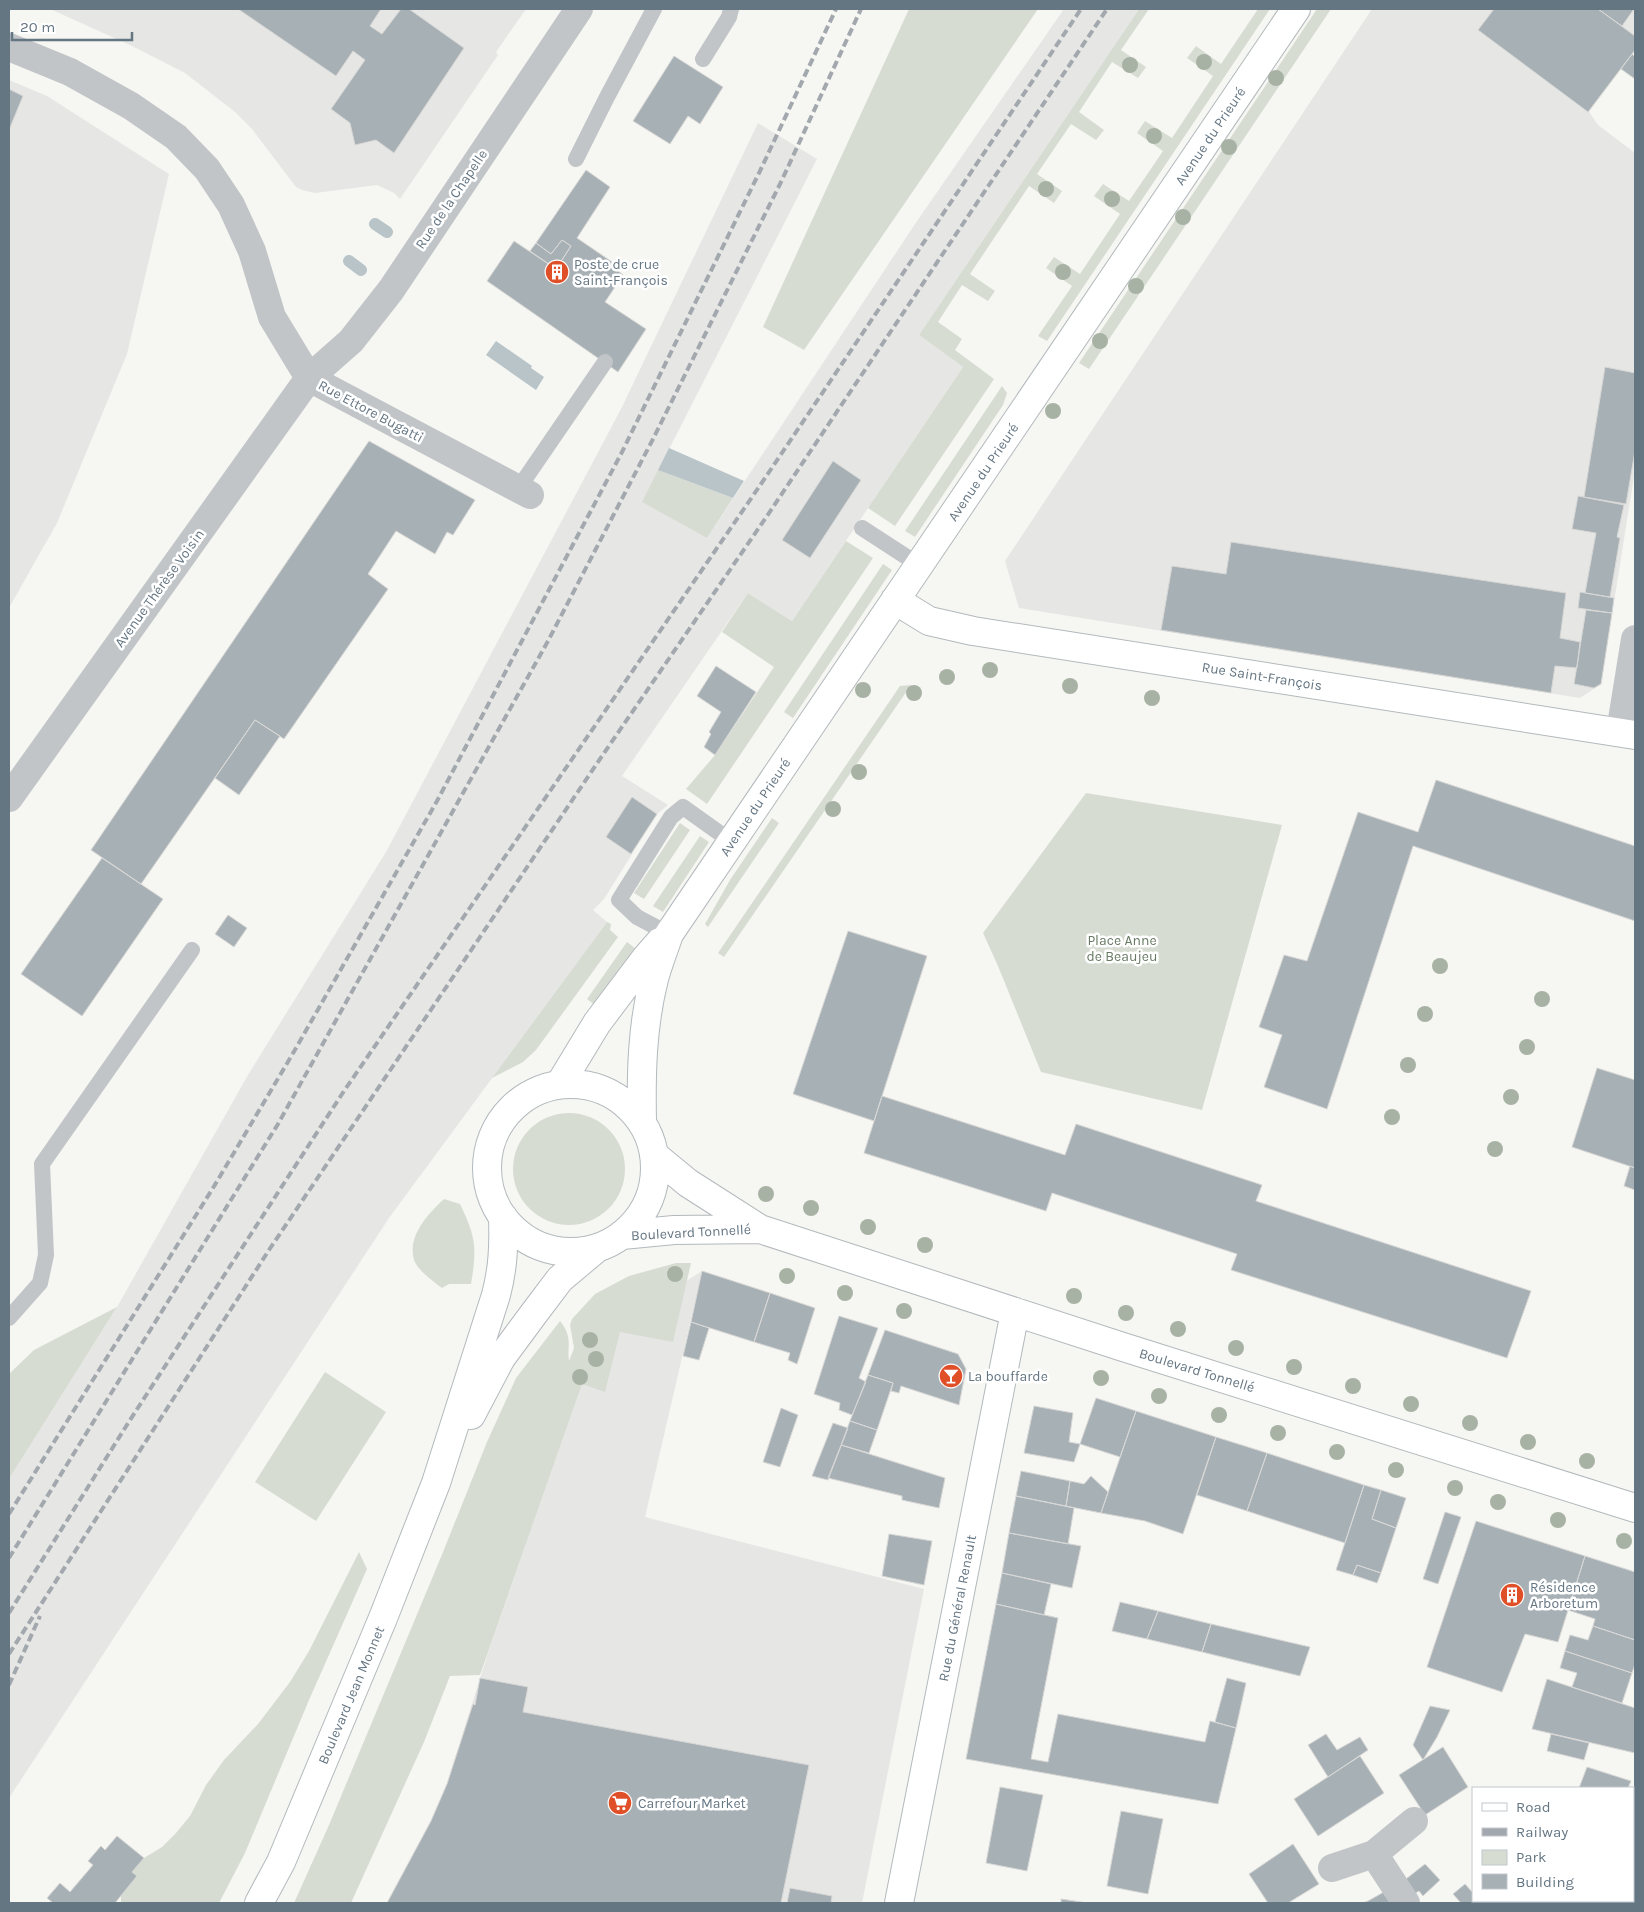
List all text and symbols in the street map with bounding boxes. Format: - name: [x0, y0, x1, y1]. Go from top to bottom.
- scale bar: [12, 10, 132, 42]
- text: 20 m: [20, 18, 55, 36]
- street label: Avenue du Prieuré: [1171, 84, 1249, 188]
- street label: Rue de la Chapelle: [412, 146, 491, 252]
- place label: Poste de crue Saint-François: [574, 256, 668, 289]
- building icon: Poste de crue Saint-François: [544, 259, 570, 285]
- street label: Rue Ettore Bugatti: [315, 377, 426, 446]
- street label: Avenue du Prieuré: [944, 420, 1022, 524]
- street label: Avenue Thérèse Voisin: [111, 526, 208, 650]
- street label: Rue Saint-François: [1201, 659, 1323, 694]
- street label: Avenue du Prieuré: [716, 755, 794, 859]
- park label: Place Anne de Beaujeu: [1087, 932, 1157, 965]
- street label: Boulevard Tonnellé: [631, 1221, 751, 1244]
- street label: Boulevard Tonnellé: [1137, 1345, 1257, 1396]
- bar icon: La bouffarde: [938, 1363, 964, 1389]
- place label: La bouffarde: [968, 1368, 1048, 1385]
- street label: Rue du Général Renault: [935, 1533, 980, 1683]
- place label: Résidence Arboretum: [1530, 1579, 1598, 1612]
- building icon: Résidence Arboretum: [1499, 1582, 1525, 1608]
- street label: Boulevard Jean Monnet: [315, 1624, 388, 1767]
- legend: [1472, 1787, 1634, 1902]
- supermarket icon: Carrefour Market: [607, 1790, 633, 1816]
- place label: Carrefour Market: [638, 1795, 746, 1812]
- text: Road: [1516, 1798, 1551, 1816]
- text: Railway: [1516, 1823, 1568, 1841]
- text: Park: [1516, 1848, 1546, 1866]
- text: Building: [1516, 1873, 1574, 1891]

